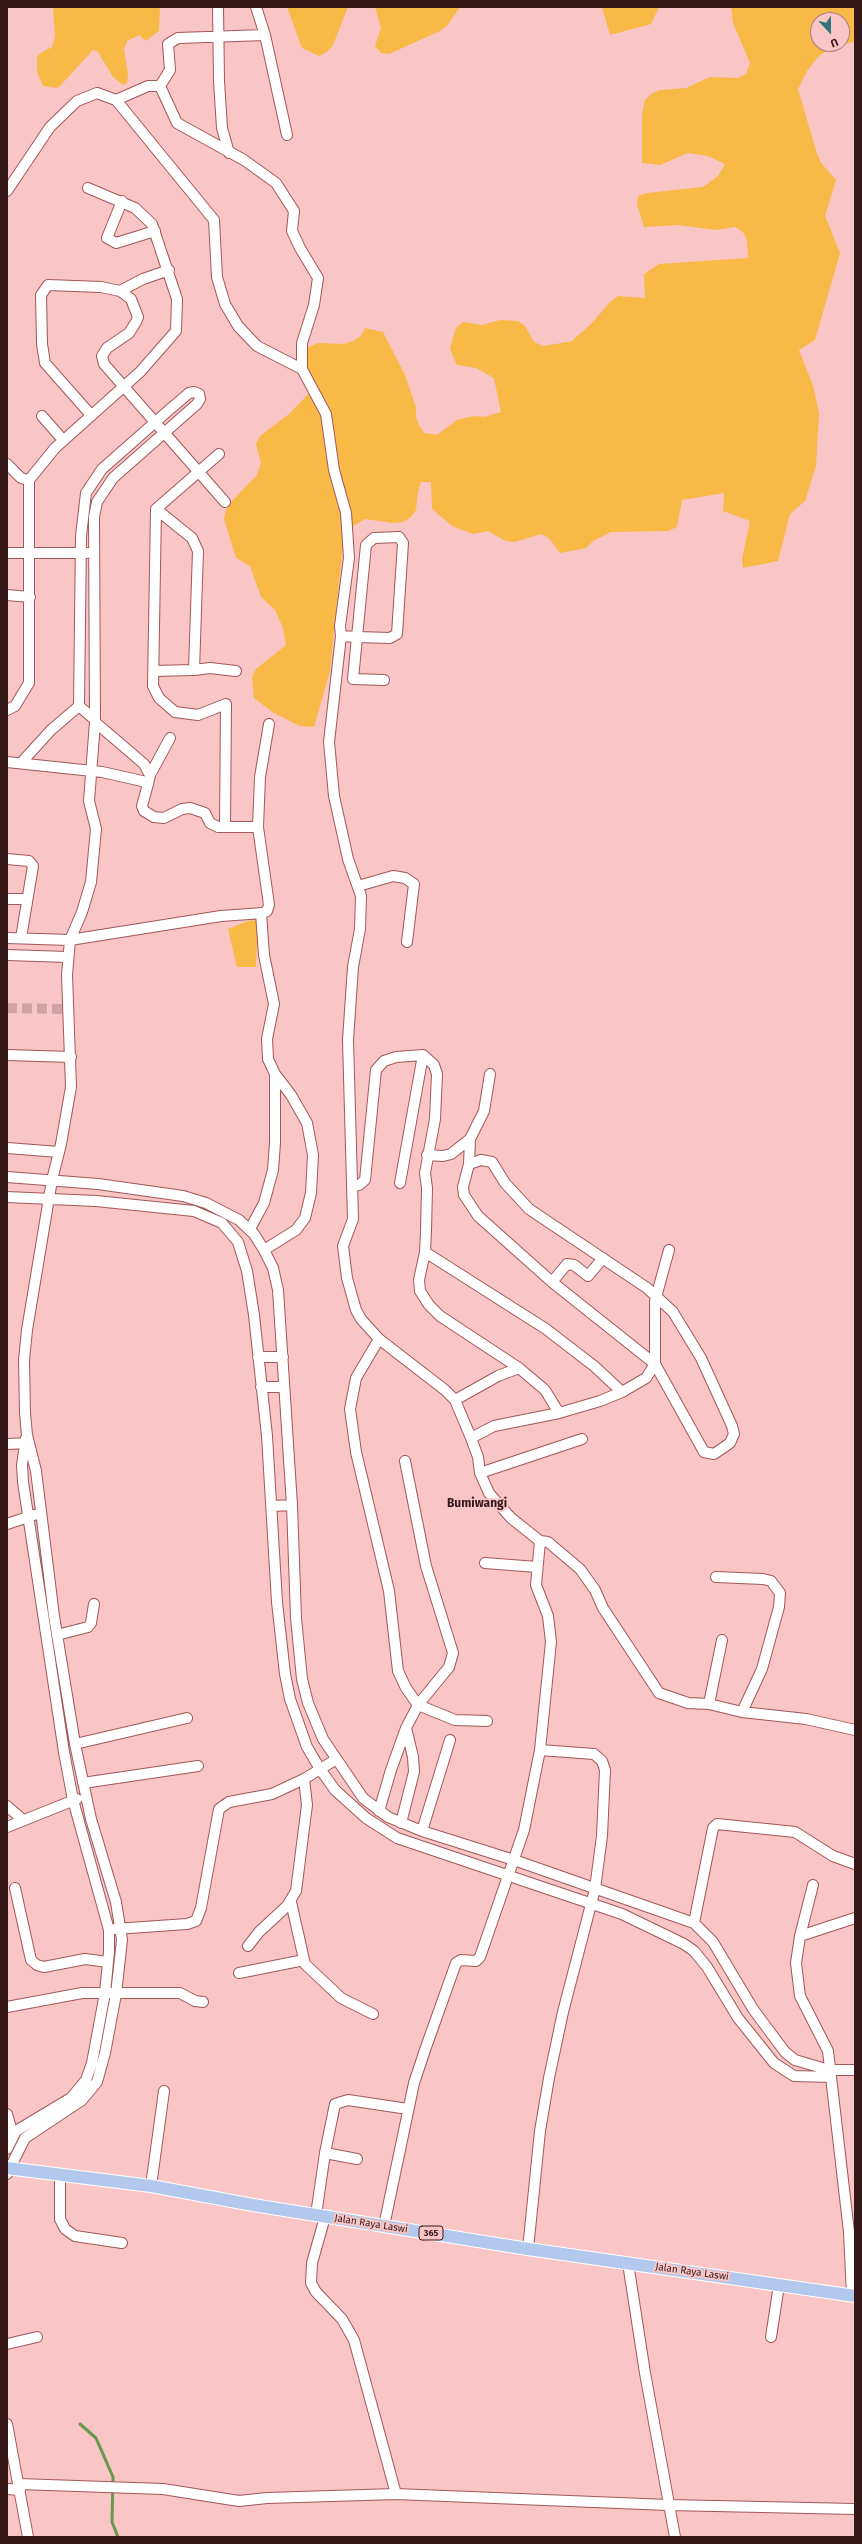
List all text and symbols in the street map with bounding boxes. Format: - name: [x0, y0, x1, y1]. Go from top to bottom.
- north arrow: [810, 12, 850, 52]
- text: U: [829, 35, 840, 50]
- district label: Bumiwangi: [447, 1497, 507, 1511]
- street label: Jalan Raya Laswi: [333, 2212, 409, 2236]
- road number: 365: [419, 2226, 443, 2240]
- street label: Jalan Raya Laswi: [654, 2261, 730, 2283]

